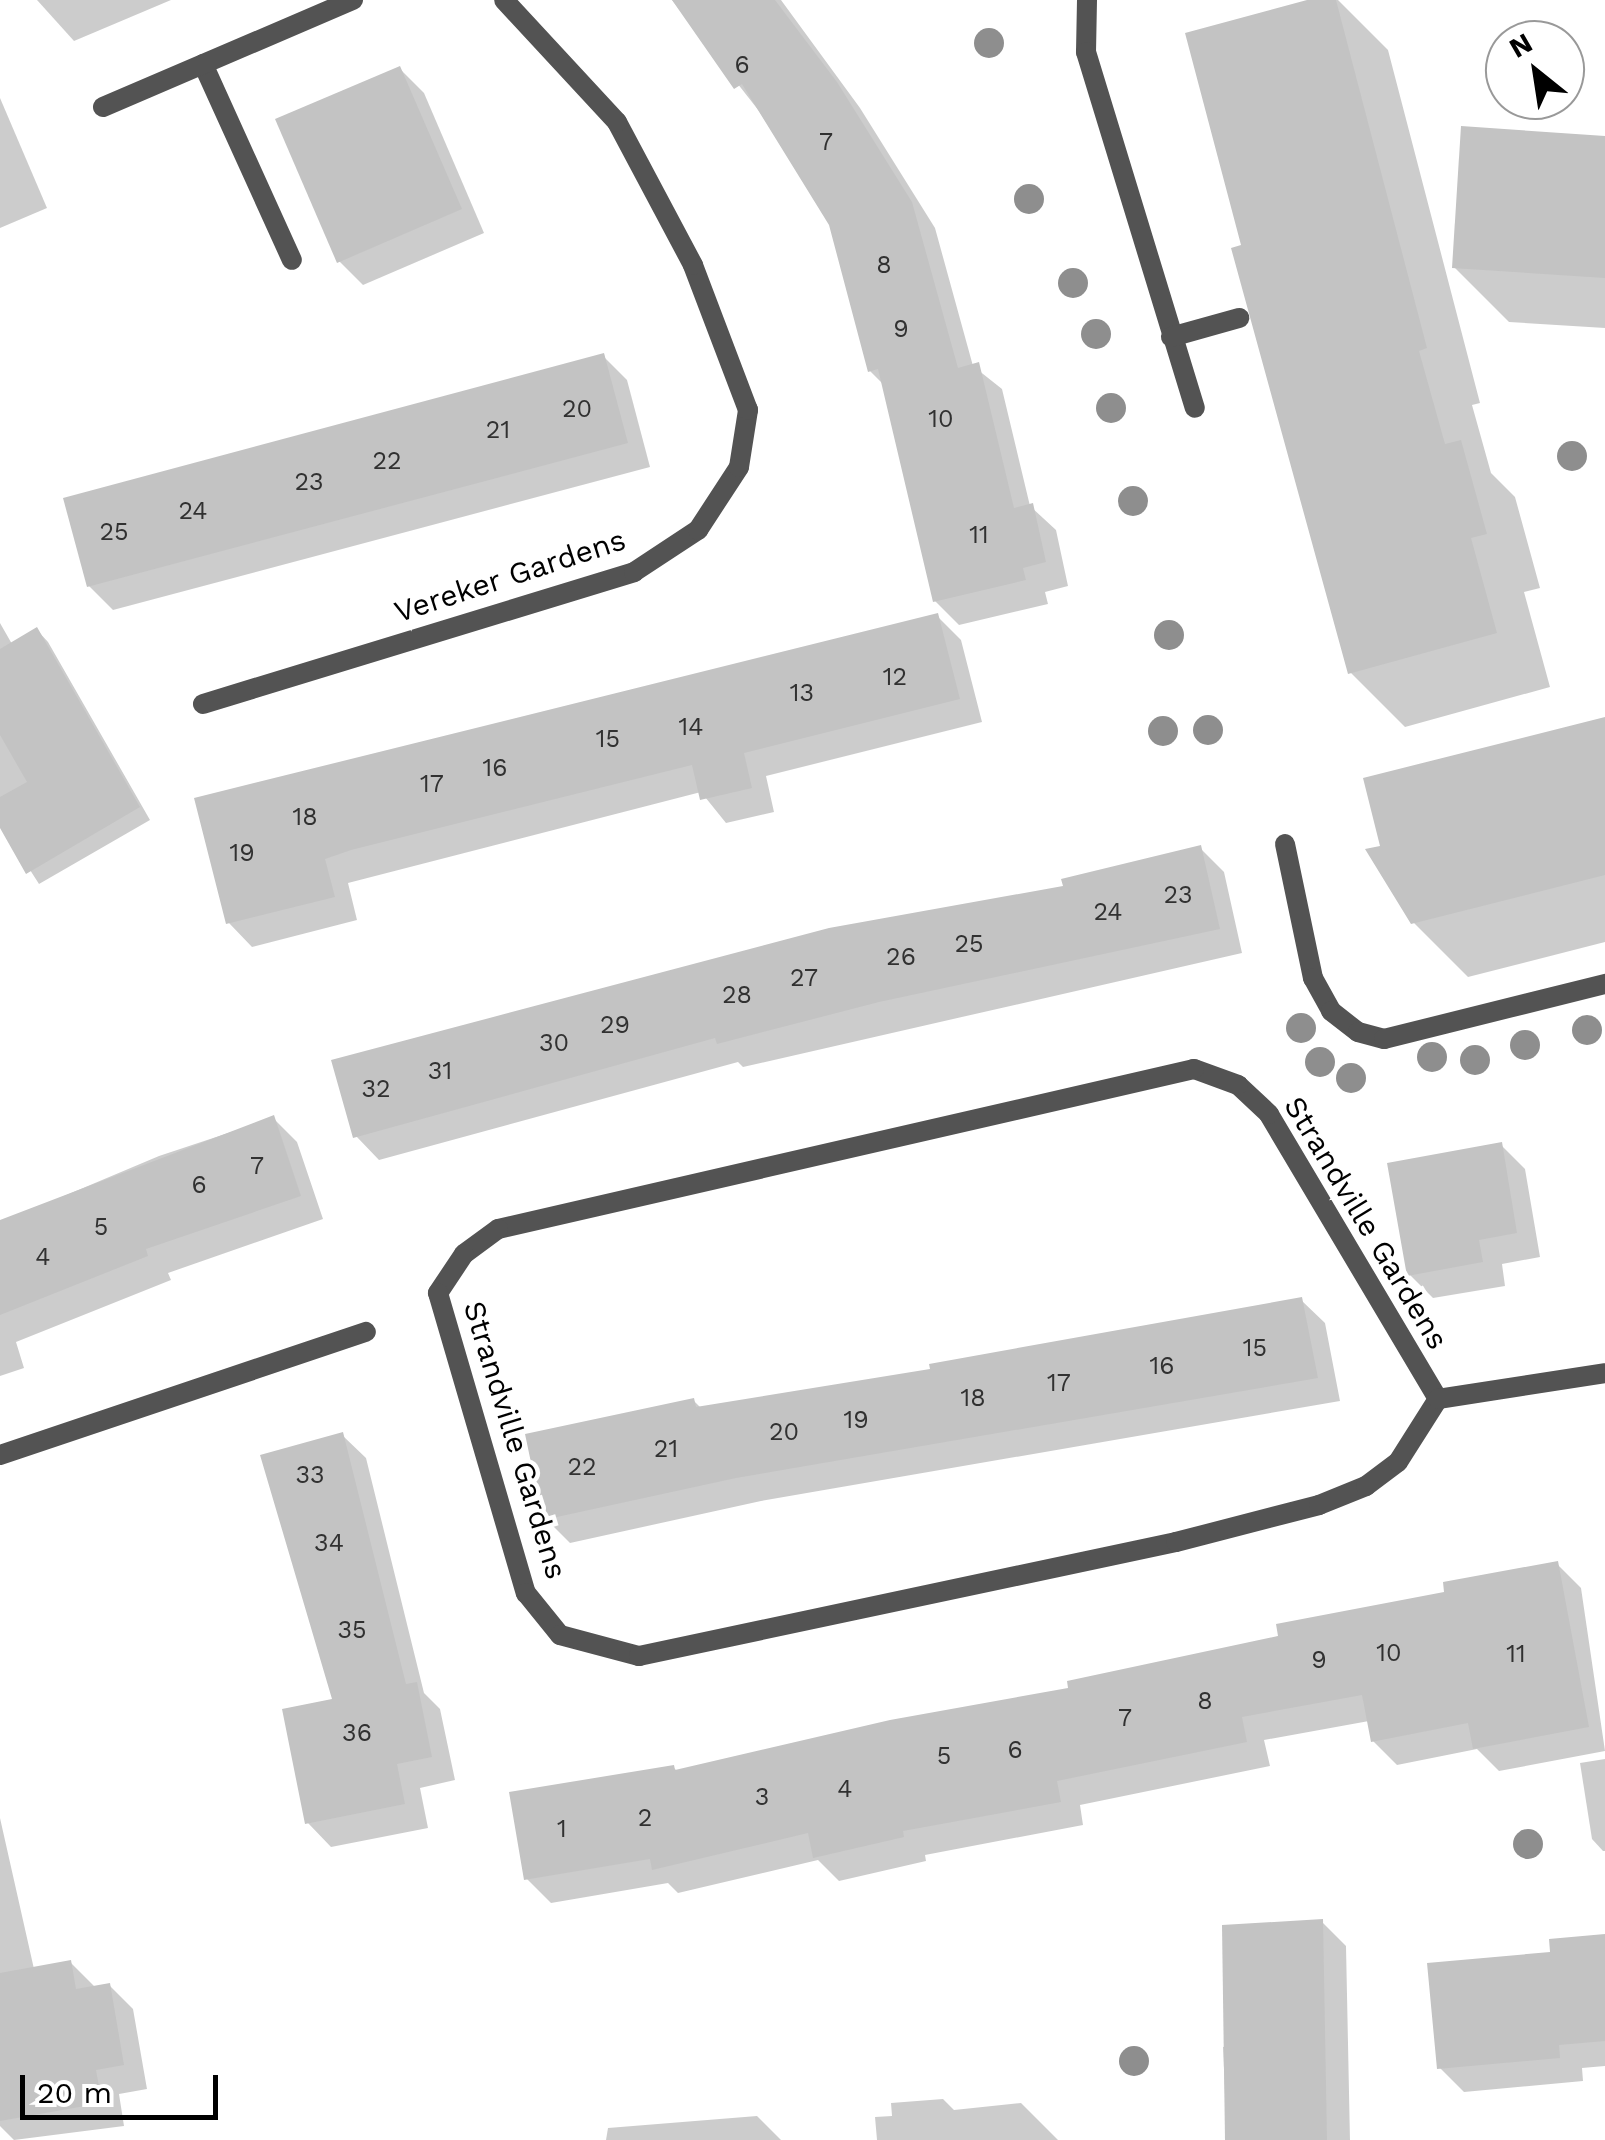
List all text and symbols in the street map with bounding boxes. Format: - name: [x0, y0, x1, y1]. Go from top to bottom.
- north arrow: [1485, 20, 1585, 120]
- text: N: [1504, 26, 1538, 65]
- house number: 6: [734, 50, 750, 80]
- house number: 7: [819, 127, 833, 157]
- house number: 8: [876, 250, 892, 280]
- house number: 9: [893, 314, 909, 344]
- house number: 20: [562, 394, 592, 424]
- house number: 10: [928, 404, 954, 434]
- house number: 21: [486, 415, 510, 445]
- house number: 22: [372, 446, 402, 476]
- house number: 23: [294, 467, 324, 497]
- house number: 24: [178, 496, 208, 526]
- house number: 25: [99, 517, 129, 547]
- house number: 11: [969, 520, 989, 550]
- street label: Vereker Gardens: [390, 522, 630, 630]
- house number: 12: [883, 662, 907, 692]
- house number: 13: [790, 678, 814, 708]
- house number: 14: [678, 712, 704, 742]
- house number: 15: [596, 724, 620, 754]
- house number: 16: [483, 753, 507, 783]
- house number: 17: [420, 769, 444, 799]
- house number: 18: [292, 802, 318, 832]
- house number: 19: [229, 838, 255, 868]
- house number: 23: [1163, 880, 1193, 910]
- house number: 24: [1093, 897, 1123, 927]
- house number: 25: [954, 929, 984, 959]
- house number: 26: [886, 942, 916, 972]
- house number: 27: [790, 963, 818, 993]
- house number: 28: [722, 980, 752, 1010]
- house number: 29: [600, 1010, 630, 1040]
- house number: 30: [539, 1028, 569, 1058]
- house number: 31: [428, 1056, 452, 1086]
- house number: 32: [361, 1074, 391, 1104]
- street label: Strandville Gardens: [1276, 1090, 1456, 1356]
- house number: 7: [250, 1151, 264, 1181]
- house number: 6: [191, 1170, 207, 1200]
- house number: 5: [94, 1212, 108, 1242]
- house number: 4: [35, 1242, 51, 1272]
- street label: Strandville Gardens: [456, 1297, 574, 1583]
- house number: 15: [1243, 1333, 1267, 1363]
- house number: 16: [1150, 1351, 1174, 1381]
- house number: 17: [1047, 1368, 1071, 1398]
- house number: 18: [960, 1383, 986, 1413]
- house number: 19: [843, 1405, 869, 1435]
- house number: 20: [769, 1417, 799, 1447]
- house number: 21: [654, 1434, 678, 1464]
- house number: 22: [567, 1452, 597, 1482]
- house number: 33: [295, 1460, 325, 1490]
- house number: 34: [314, 1528, 344, 1558]
- house number: 35: [337, 1615, 367, 1645]
- house number: 10: [1376, 1638, 1402, 1668]
- house number: 11: [1506, 1639, 1526, 1669]
- house number: 9: [1311, 1645, 1327, 1675]
- house number: 8: [1197, 1686, 1213, 1716]
- house number: 7: [1118, 1703, 1132, 1733]
- house number: 36: [342, 1718, 372, 1748]
- house number: 6: [1007, 1735, 1023, 1765]
- house number: 5: [937, 1741, 951, 1771]
- house number: 4: [837, 1774, 853, 1804]
- house number: 3: [755, 1782, 769, 1812]
- house number: 2: [638, 1803, 652, 1833]
- house number: 1: [557, 1814, 567, 1844]
- scale bar: [25, 2055, 222, 2117]
- text: 20 m: [37, 2075, 112, 2110]

